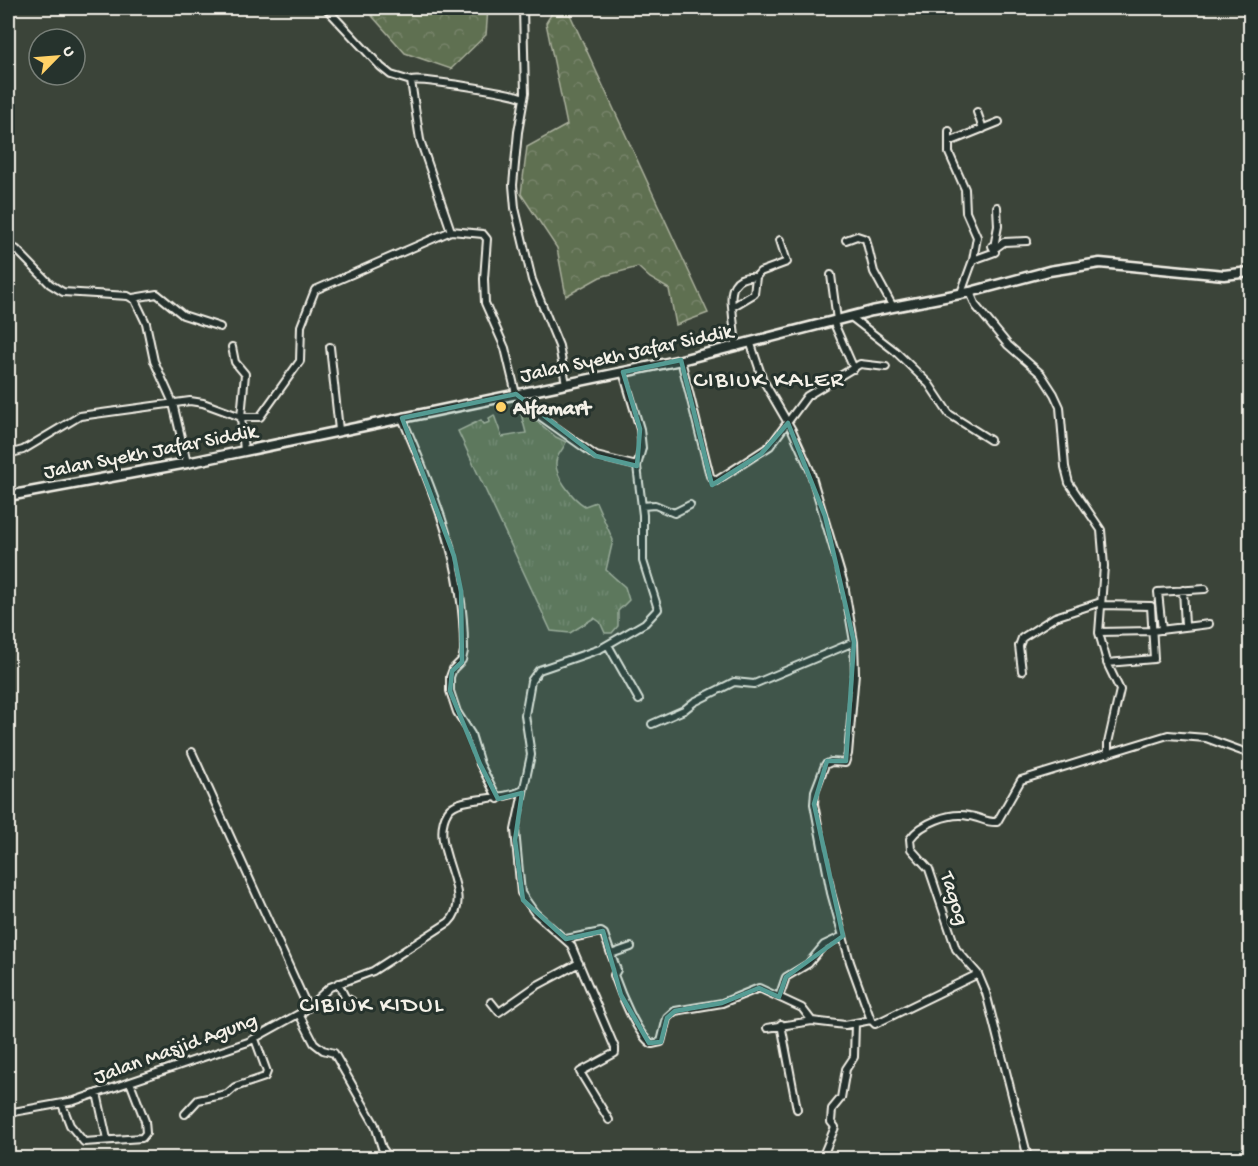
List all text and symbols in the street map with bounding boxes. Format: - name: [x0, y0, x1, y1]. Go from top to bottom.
- north arrow: [27, 27, 87, 87]
- text: U: [57, 44, 78, 61]
- street label: Jalan Syekh Jafar Siddik: [518, 320, 738, 390]
- district label: CIBIUK KALER: [693, 367, 845, 396]
- place label: Alfamart: [512, 398, 593, 423]
- marker: Alfamart: [494, 400, 508, 414]
- street label: Jalan Syekh Jafar Siddik: [42, 420, 262, 486]
- street label: Tagog: [932, 868, 973, 929]
- district label: CIBIUK KIDUL: [300, 992, 444, 1021]
- street label: Jalan Masjid Agung: [91, 1009, 261, 1091]

